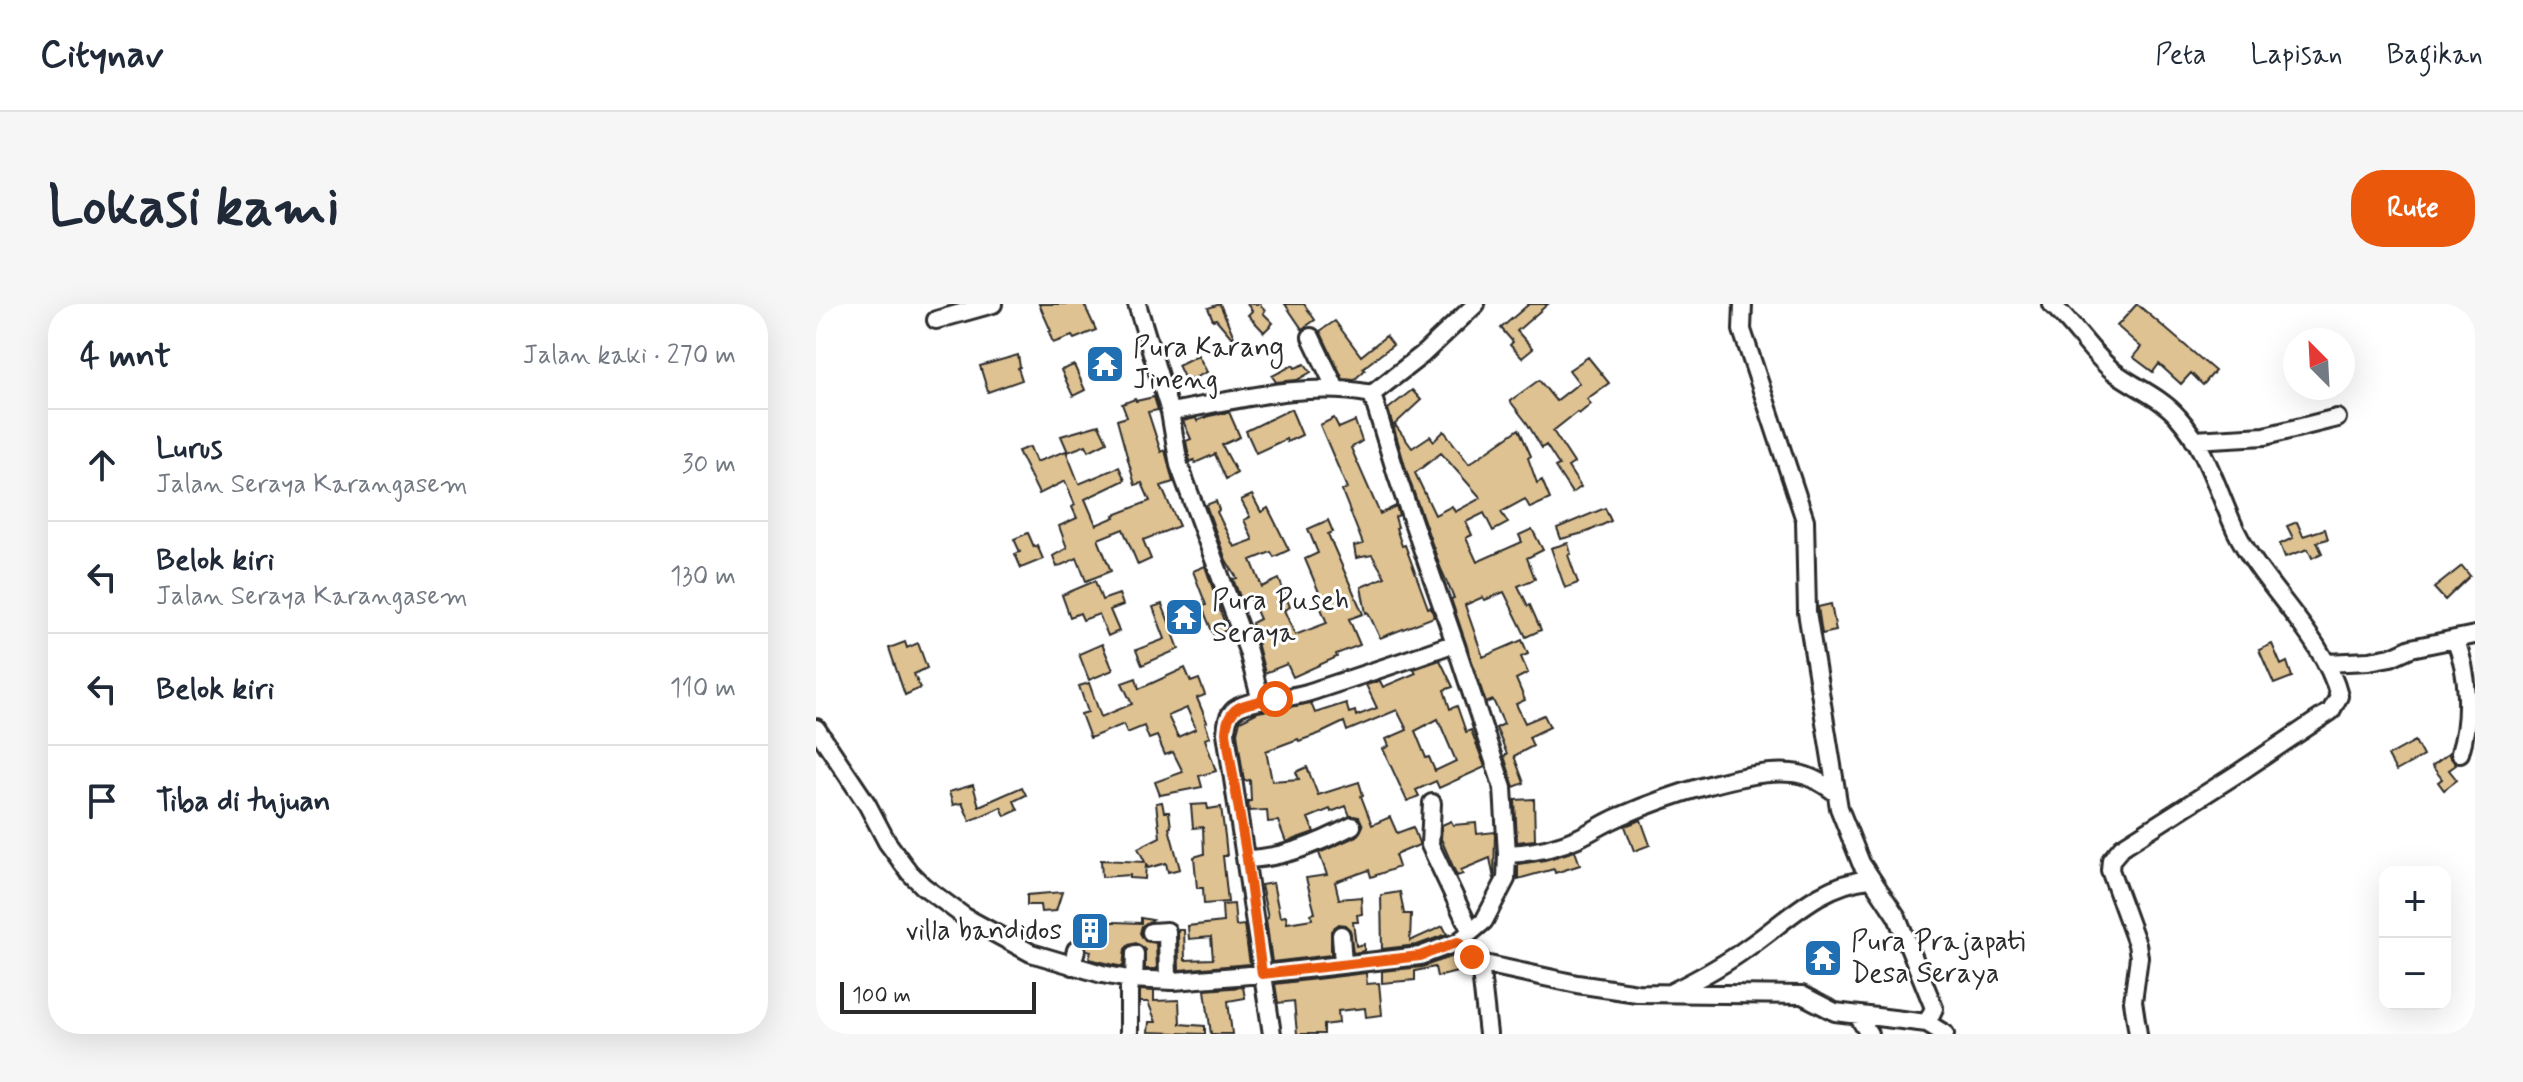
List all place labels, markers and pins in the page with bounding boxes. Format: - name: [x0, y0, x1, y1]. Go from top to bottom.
- place label: Pura Karang Jineng: [1133, 330, 1284, 399]
- temple icon: Pura Karang Jineng: [1084, 343, 1126, 385]
- place label: Pura Puseh Seraya: [1212, 583, 1349, 652]
- temple icon: Pura Puseh Seraya: [1163, 596, 1205, 638]
- building icon: villa bandidos: [1069, 910, 1111, 952]
- place label: villa bandidos: [905, 913, 1062, 950]
- place label: Pura Prajapati Desa Seraya: [1851, 924, 2025, 993]
- temple icon: Pura Prajapati Desa Seraya: [1802, 937, 1844, 979]

